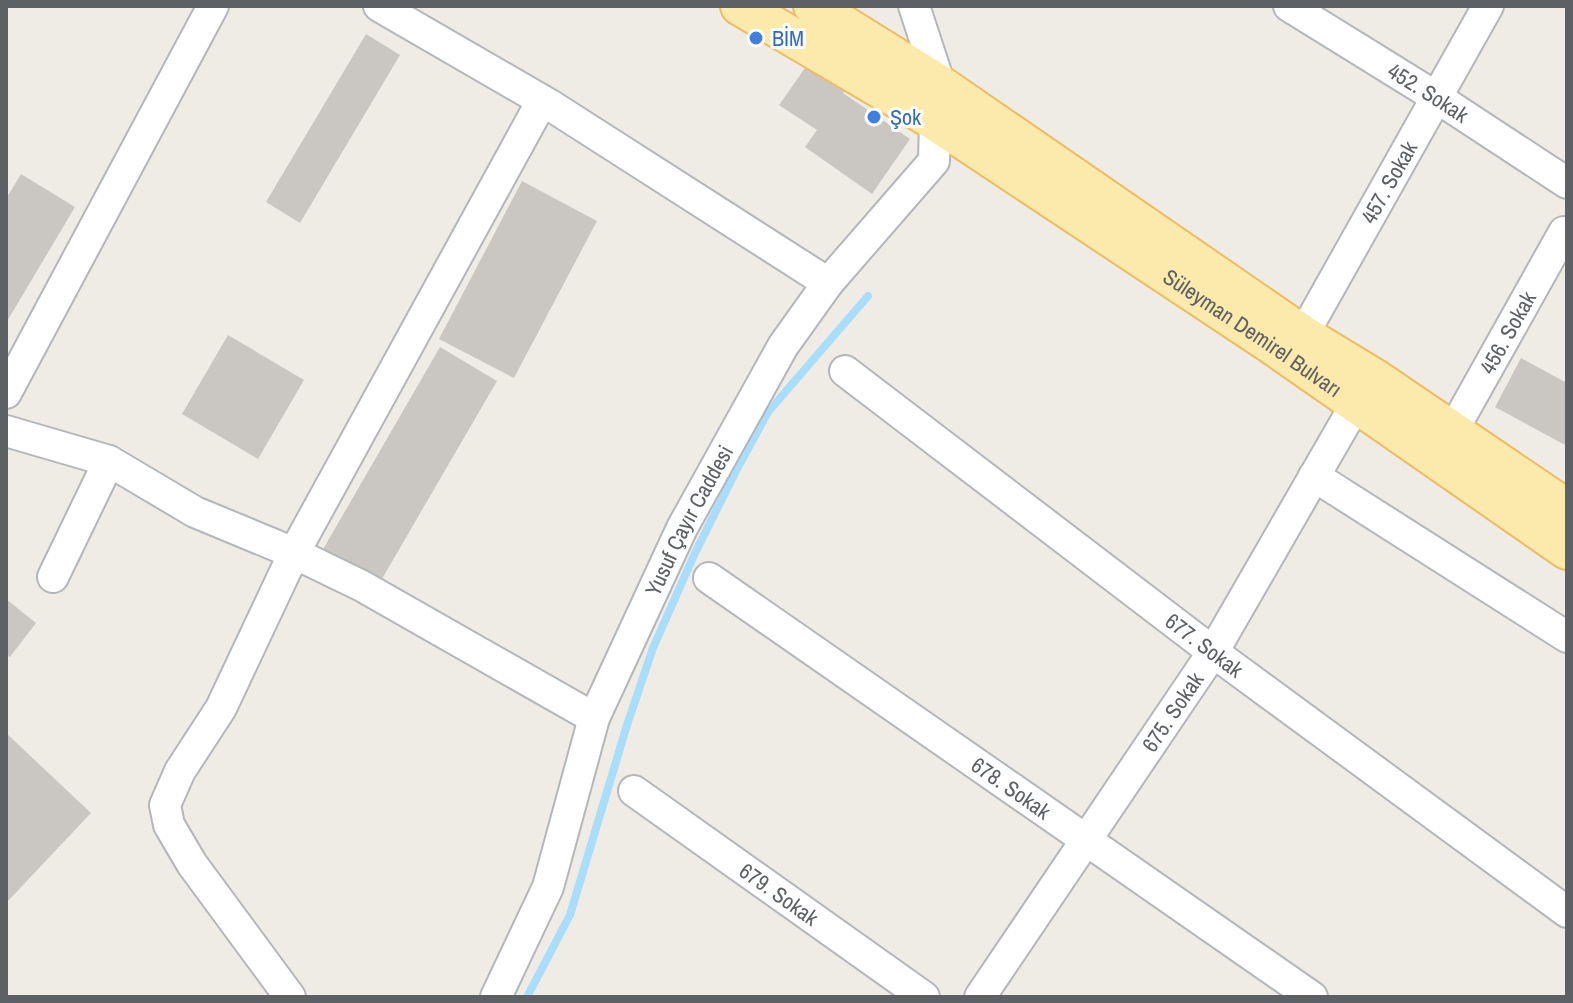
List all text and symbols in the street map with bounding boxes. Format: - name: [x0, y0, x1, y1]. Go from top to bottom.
- place label: BİM: [772, 23, 804, 53]
- marker: BİM: [747, 29, 765, 47]
- street label: 452. Sokak: [1382, 56, 1475, 130]
- place label: Şok: [890, 102, 922, 132]
- marker: Şok: [865, 108, 883, 126]
- street label: 457. Sokak: [1354, 135, 1425, 229]
- street label: Süleyman Demirel Bulvarı: [1157, 262, 1348, 404]
- street label: 456. Sokak: [1473, 285, 1543, 379]
- street label: Yusuf Çayır Caddesi: [638, 440, 740, 601]
- street label: 677. Sokak: [1159, 606, 1250, 685]
- street label: 675. Sokak: [1135, 665, 1211, 758]
- street label: 678. Sokak: [966, 750, 1058, 827]
- street label: 679. Sokak: [734, 856, 825, 933]

